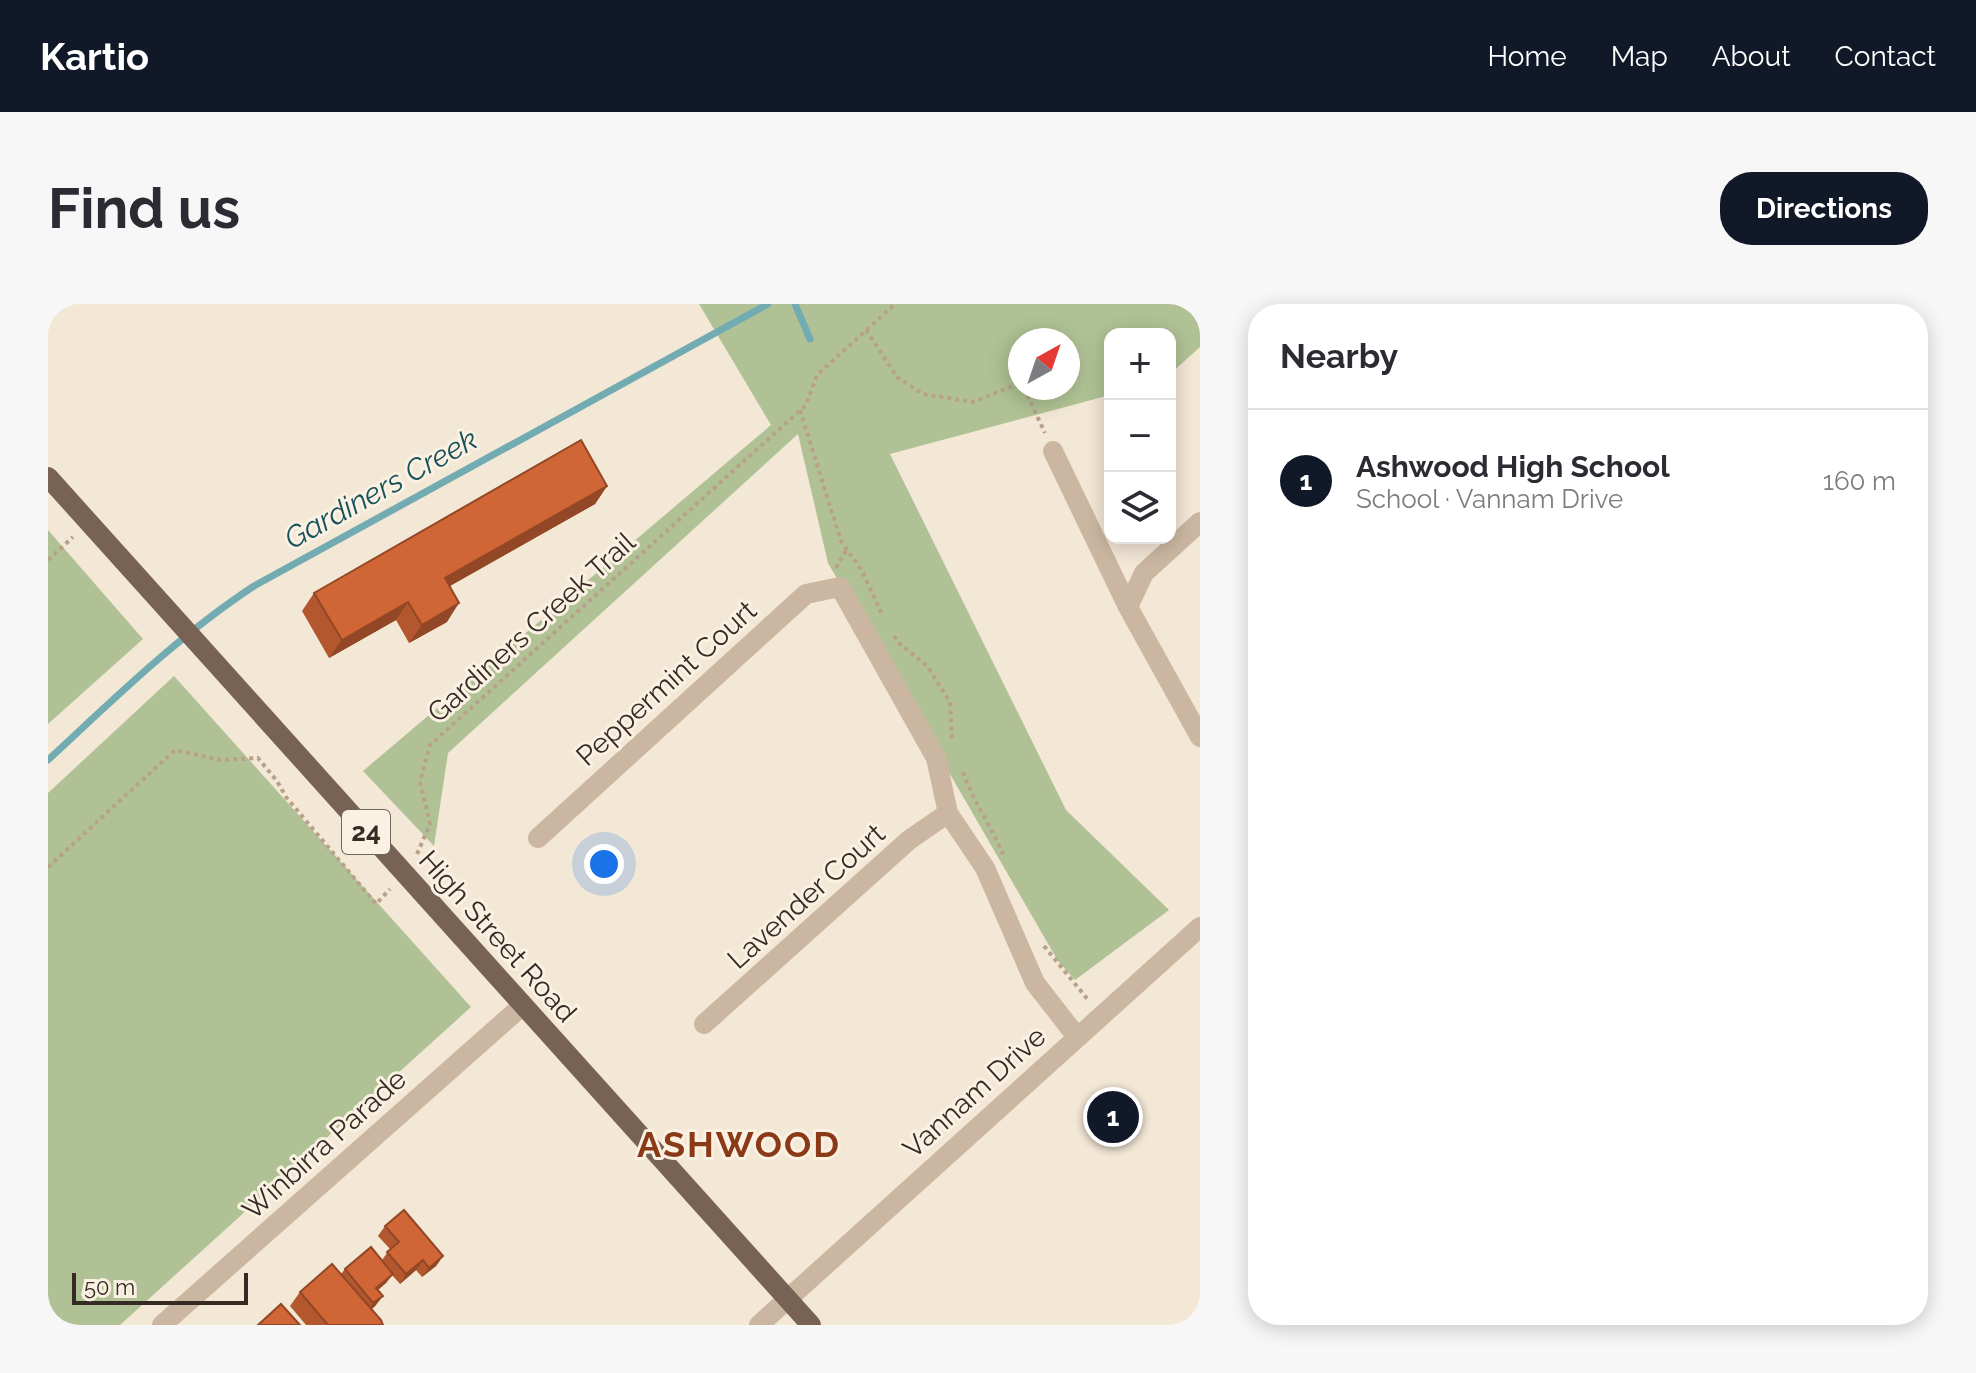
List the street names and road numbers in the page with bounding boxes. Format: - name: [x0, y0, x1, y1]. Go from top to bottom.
- street label: Gardiners Creek Trail: [421, 525, 642, 729]
- street label: Peppermint Court: [570, 594, 764, 773]
- road number: 24: [342, 810, 390, 854]
- street label: Lavender Court: [721, 817, 892, 976]
- street label: High Street Road: [412, 844, 583, 1029]
- street label: Vannam Drive: [896, 1020, 1052, 1165]
- street label: Winbirra Parade: [236, 1062, 413, 1226]

